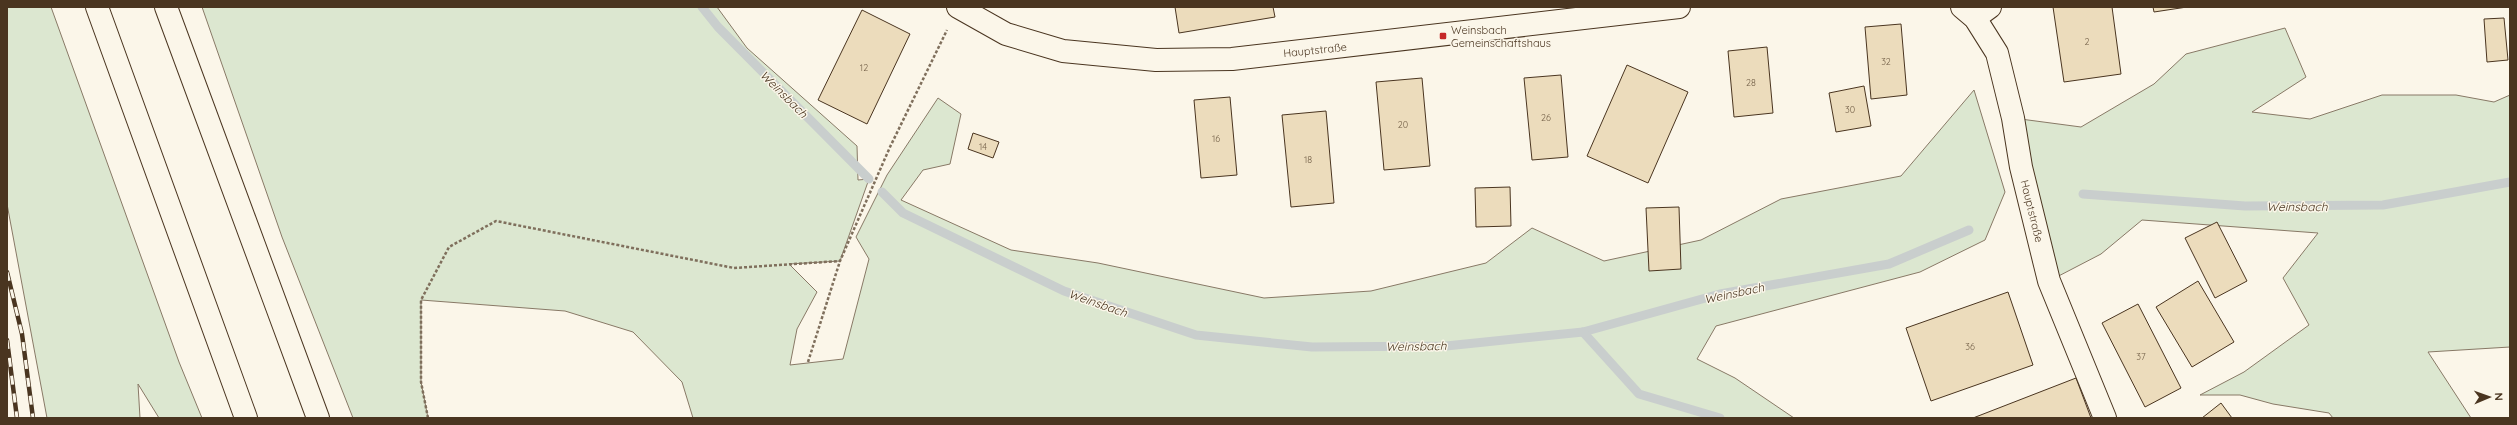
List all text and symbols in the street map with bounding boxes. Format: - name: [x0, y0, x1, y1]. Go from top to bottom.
- place label: Weinsbach Gemeinschaftshaus: [1451, 23, 1551, 50]
- marker: Weinsbach Gemeinschaftshaus: [1438, 31, 1448, 41]
- house number: 2: [2085, 36, 2090, 47]
- street label: Hauptstraße: [1282, 40, 1348, 60]
- house number: 32: [1881, 56, 1891, 67]
- house number: 12: [860, 62, 868, 73]
- water label: Weinsbach: [757, 67, 811, 121]
- house number: 28: [1746, 77, 1756, 88]
- house number: 30: [1845, 104, 1855, 115]
- house number: 26: [1541, 112, 1551, 123]
- house number: 20: [1398, 119, 1408, 130]
- house number: 16: [1212, 133, 1220, 144]
- house number: 14: [979, 141, 987, 152]
- house number: 18: [1304, 154, 1312, 165]
- street label: Hauptstraße: [2017, 178, 2047, 244]
- water label: Weinsbach: [2267, 199, 2328, 214]
- water label: Weinsbach: [1703, 279, 1766, 307]
- water label: Weinsbach: [1067, 286, 1129, 320]
- water label: Weinsbach: [1385, 338, 1447, 354]
- house number: 36: [1965, 341, 1975, 352]
- house number: 37: [2136, 351, 2146, 362]
- north arrow: [2469, 377, 2509, 417]
- text: N: [2492, 392, 2506, 401]

